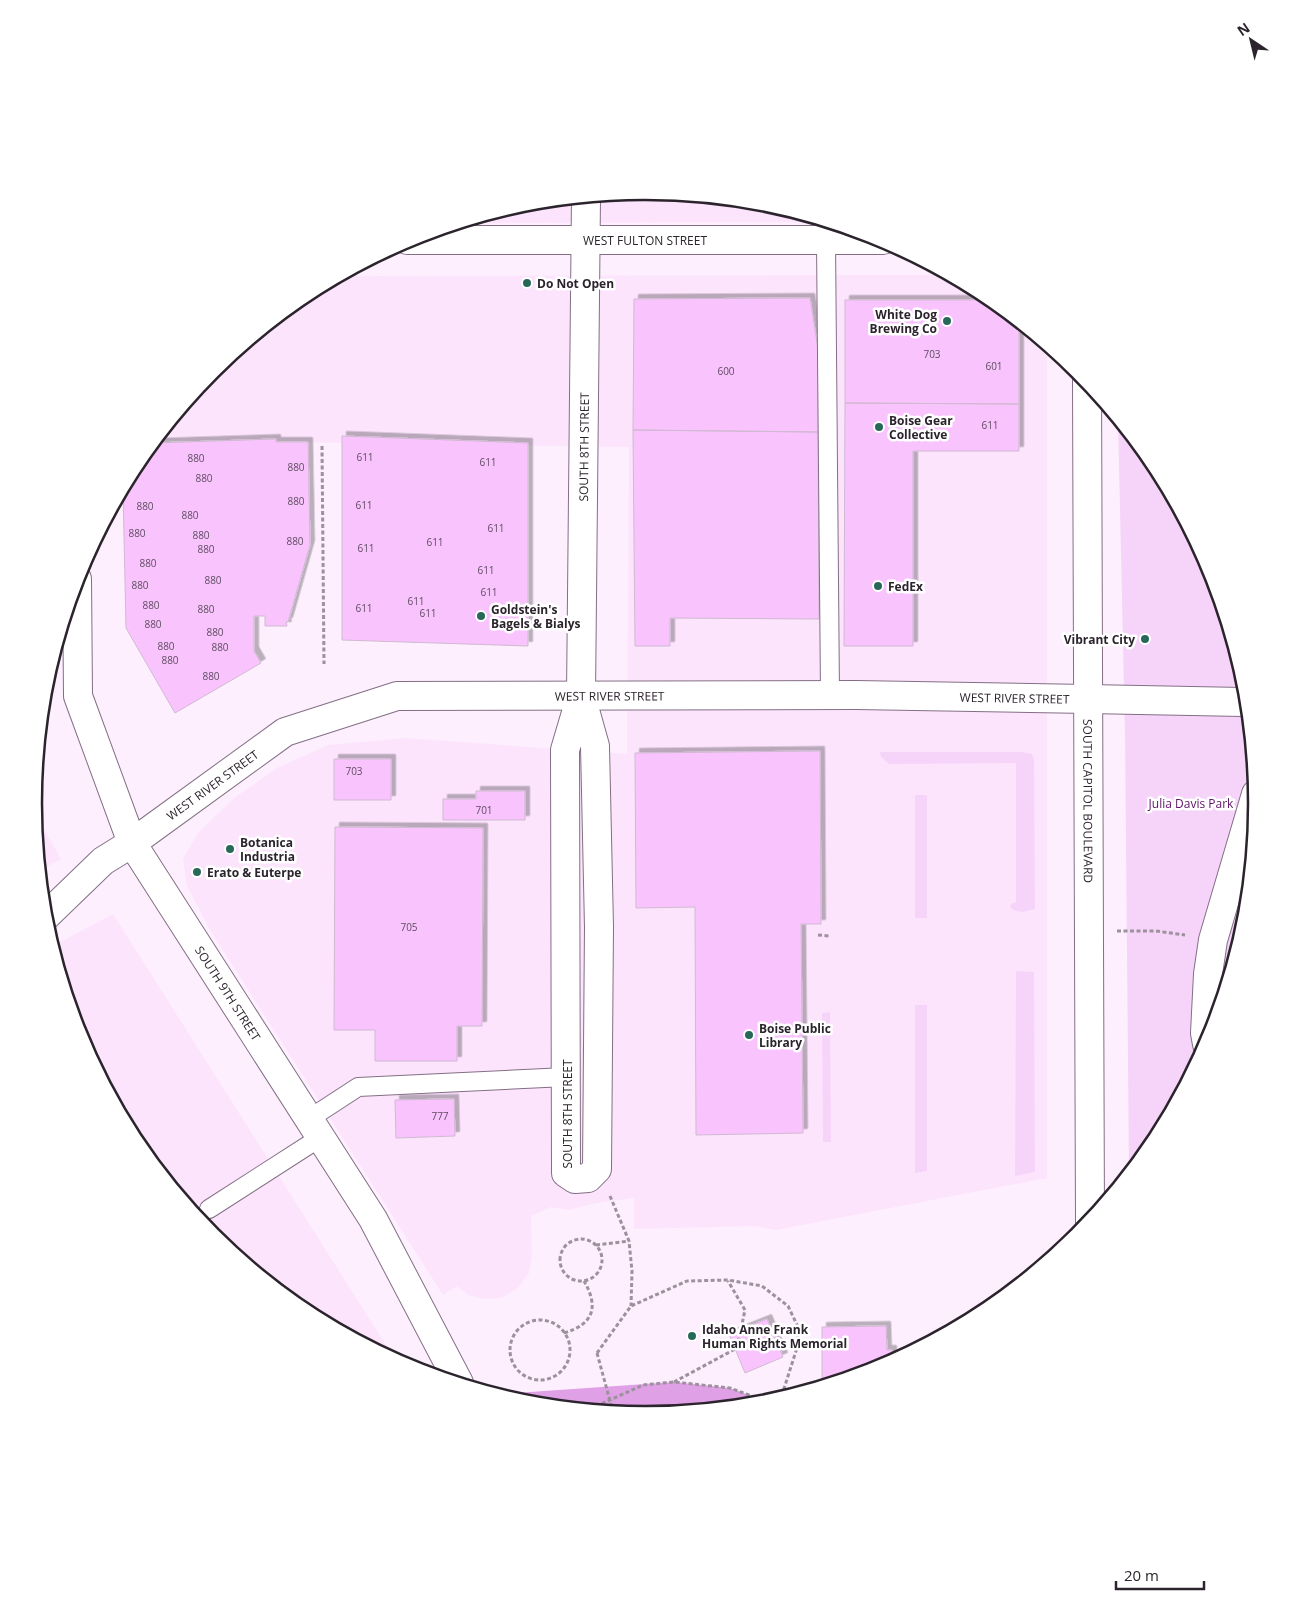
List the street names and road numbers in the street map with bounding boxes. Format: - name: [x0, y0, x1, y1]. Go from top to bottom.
- street label: WEST FULTON STREET: [583, 232, 707, 249]
- street label: SOUTH 8TH STREET: [574, 392, 593, 502]
- street label: WEST RIVER STREET: [555, 687, 665, 704]
- street label: WEST RIVER STREET: [960, 688, 1070, 707]
- street label: SOUTH CAPITOL BOULEVARD: [1080, 719, 1097, 883]
- street label: WEST RIVER STREET: [163, 745, 262, 824]
- street label: SOUTH 9TH STREET: [192, 943, 265, 1044]
- street label: SOUTH 8TH STREET: [559, 1059, 576, 1169]

